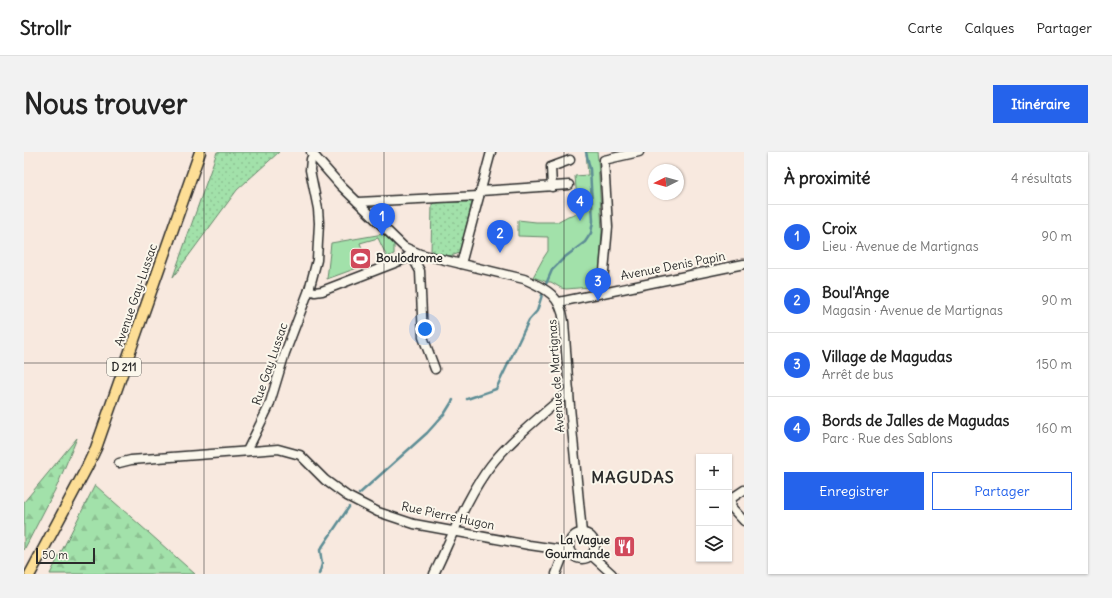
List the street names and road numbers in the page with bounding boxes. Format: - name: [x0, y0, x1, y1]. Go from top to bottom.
- street label: Avenue Gay-Lussac: [111, 242, 160, 348]
- street label: Avenue Denis Papin: [619, 248, 727, 283]
- street label: Avenue de Martignas: [544, 319, 567, 433]
- street label: Rue Gay Lussac: [248, 321, 291, 407]
- road number: D 211: [107, 358, 141, 376]
- street label: Rue Pierre Hugon: [400, 498, 496, 533]

